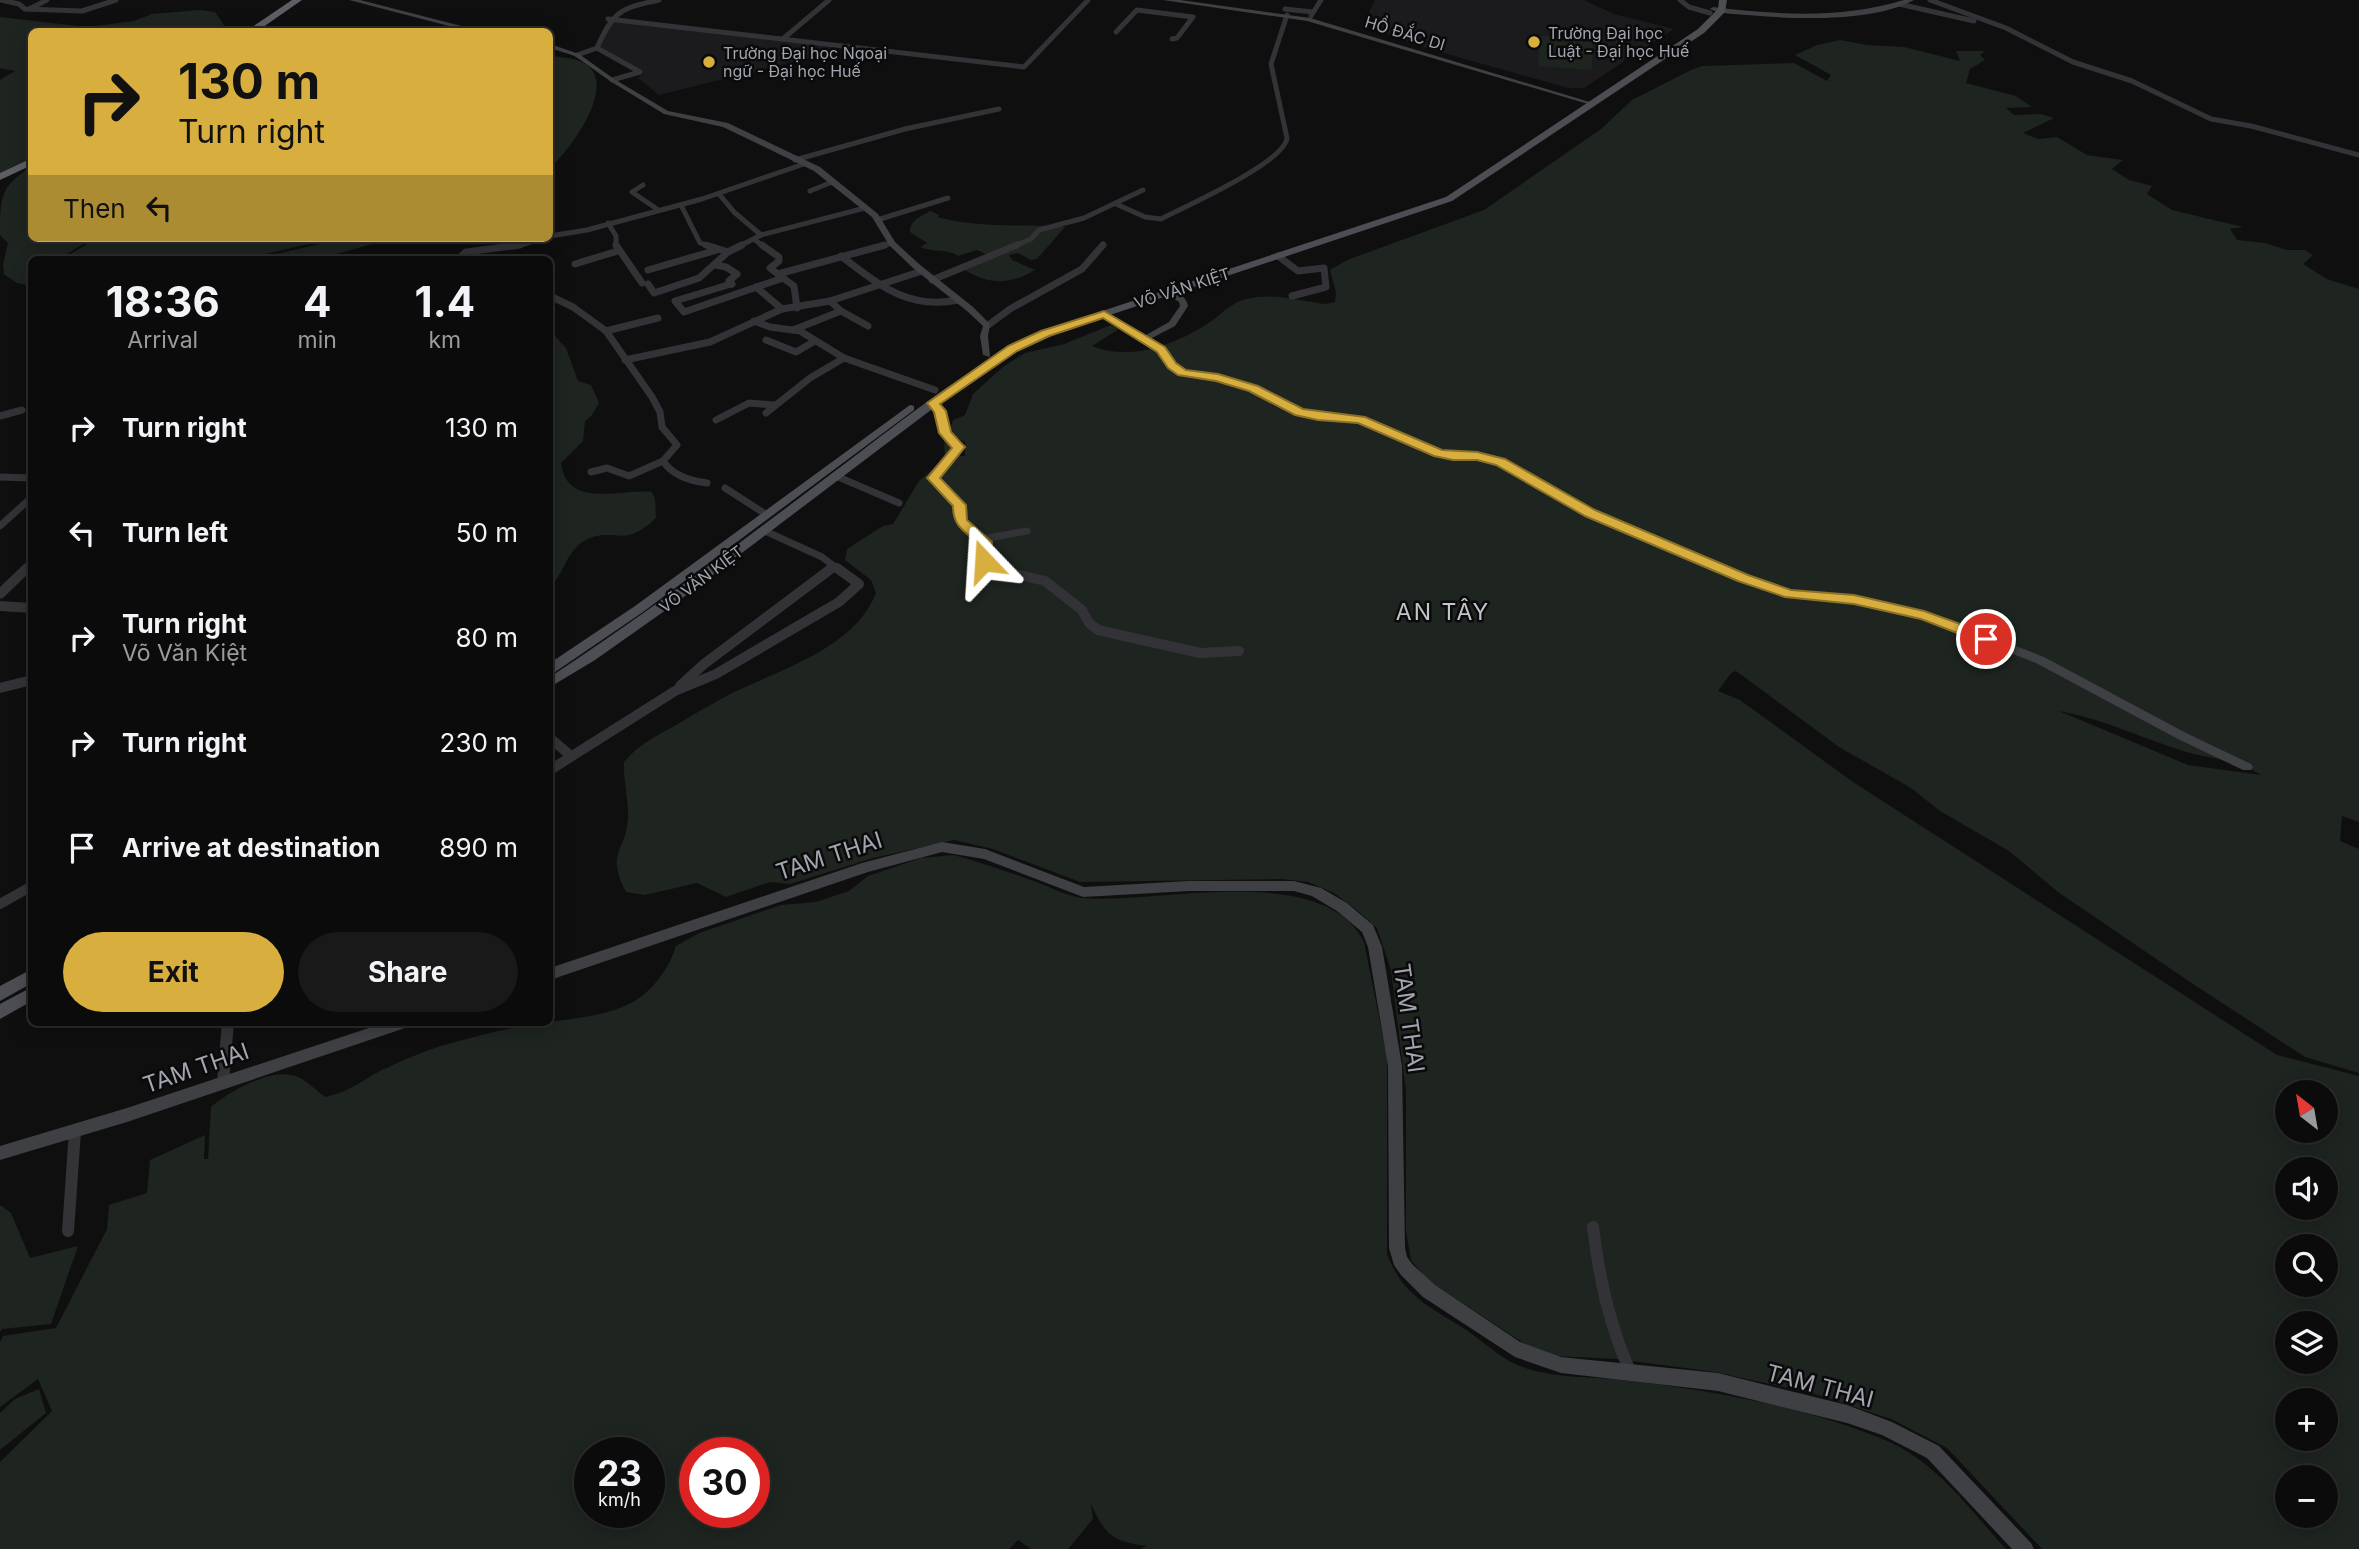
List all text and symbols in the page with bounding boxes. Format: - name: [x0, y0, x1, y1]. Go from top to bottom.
- street label: HỒ ĐẮC DI: [1363, 9, 1448, 55]
- place label: Trường Đại học Luật - Đại học Huế: [1548, 23, 1689, 61]
- marker: Trường Đại học Luật - Đại học Huế: [1526, 34, 1542, 50]
- place label: Trường Đại học Ngoại ngữ - Đại học Huế: [723, 43, 887, 81]
- text: 130 m: [178, 52, 320, 111]
- marker: Trường Đại học Ngoại ngữ - Đại học Huế: [701, 54, 717, 70]
- icon: right: [63, 56, 154, 147]
- text: Turn right: [178, 112, 325, 151]
- icon: left: [140, 189, 178, 227]
- text: Then: [63, 193, 126, 224]
- street label: VÕ VĂN KIỆT: [1131, 263, 1233, 313]
- text: 18:36: [106, 276, 220, 327]
- text: 4: [303, 276, 331, 327]
- text: 1.4: [415, 276, 475, 327]
- text: Arrival: [127, 326, 198, 354]
- text: min: [297, 326, 337, 354]
- text: km: [428, 326, 461, 354]
- icon: right: [63, 409, 101, 447]
- text: Turn right: [122, 412, 247, 443]
- text: 130 m: [445, 412, 518, 443]
- icon: left: [63, 514, 101, 552]
- text: Turn left: [122, 517, 228, 548]
- text: 50 m: [456, 517, 518, 548]
- position arrow: [947, 524, 1021, 598]
- street label: VÕ VĂN KIỆT: [655, 541, 747, 617]
- district label: AN TÂY: [1396, 598, 1490, 626]
- text: Turn right: [122, 608, 247, 639]
- pin: [1956, 609, 2016, 669]
- icon: right: [63, 619, 101, 657]
- icon: arrive: [1967, 620, 2005, 658]
- text: 80 m: [455, 622, 518, 653]
- text: Võ Văn Kiệt: [122, 639, 247, 667]
- icon: right: [63, 724, 101, 762]
- text: Turn right: [122, 727, 247, 758]
- text: 230 m: [440, 727, 518, 758]
- street label: TAM THAI: [772, 826, 886, 886]
- icon: arrive: [63, 829, 101, 867]
- text: Arrive at destination: [122, 832, 381, 863]
- text: 890 m: [439, 832, 518, 863]
- button: Exit: [63, 932, 284, 1012]
- button: Share: [298, 932, 518, 1012]
- street label: TAM THAI: [1387, 962, 1431, 1074]
- street label: TAM THAI: [139, 1037, 253, 1099]
- north arrow: [2275, 1080, 2338, 1143]
- map controls: [2275, 1080, 2338, 1528]
- button: sound: [2275, 1157, 2338, 1220]
- button: search: [2275, 1234, 2338, 1297]
- button: layers: [2275, 1311, 2338, 1374]
- street label: TAM THAI: [1763, 1358, 1877, 1414]
- button: +: [2275, 1388, 2338, 1451]
- speed limit sign: 30: [679, 1437, 770, 1528]
- text: 23: [597, 1452, 642, 1494]
- button: −: [2275, 1465, 2338, 1528]
- text: km/h: [598, 1489, 641, 1510]

